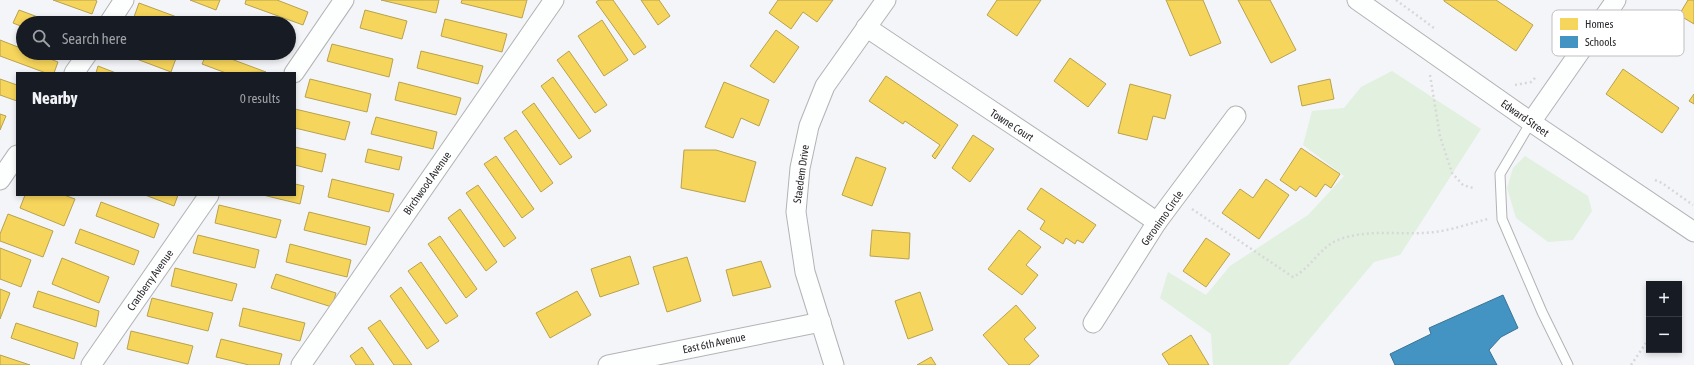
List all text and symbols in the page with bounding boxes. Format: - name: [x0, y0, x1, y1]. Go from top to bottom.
- legend: [1552, 10, 1684, 56]
- search box: [16, 16, 296, 60]
- text: Homes: [1585, 18, 1613, 30]
- icon: search: [30, 27, 52, 49]
- text: Search here: [62, 30, 127, 47]
- text: Schools: [1585, 36, 1616, 48]
- text: Nearby: [32, 88, 78, 108]
- text: 0 results: [240, 91, 280, 106]
- street label: Edward Street: [1499, 97, 1551, 139]
- street label: Towne Court: [988, 107, 1036, 143]
- street label: Staedem Drive: [791, 144, 811, 204]
- street label: Birchwood Avenue: [401, 149, 453, 217]
- street label: Geronimo Circle: [1139, 188, 1185, 248]
- street label: Cranberry Avenue: [125, 247, 175, 313]
- map controls: [1646, 281, 1682, 353]
- button: +: [1646, 281, 1682, 317]
- button: −: [1646, 317, 1682, 353]
- street label: East 6th Avenue: [681, 330, 747, 356]

